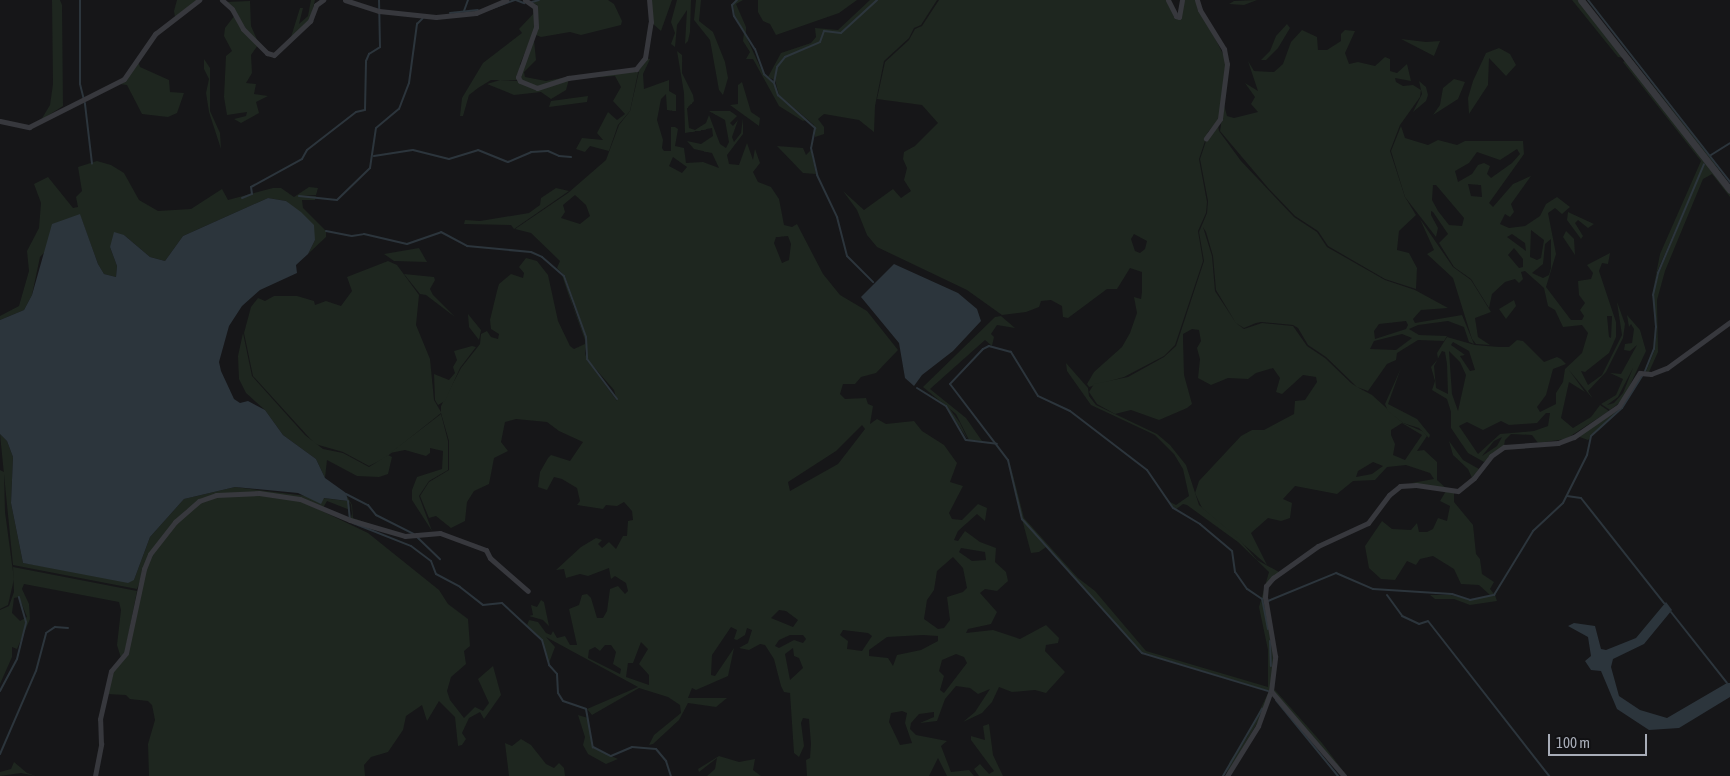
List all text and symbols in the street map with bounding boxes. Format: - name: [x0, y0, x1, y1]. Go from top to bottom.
- scale bar: [1550, 724, 1649, 756]
- text: 100 m: [1556, 734, 1590, 751]

